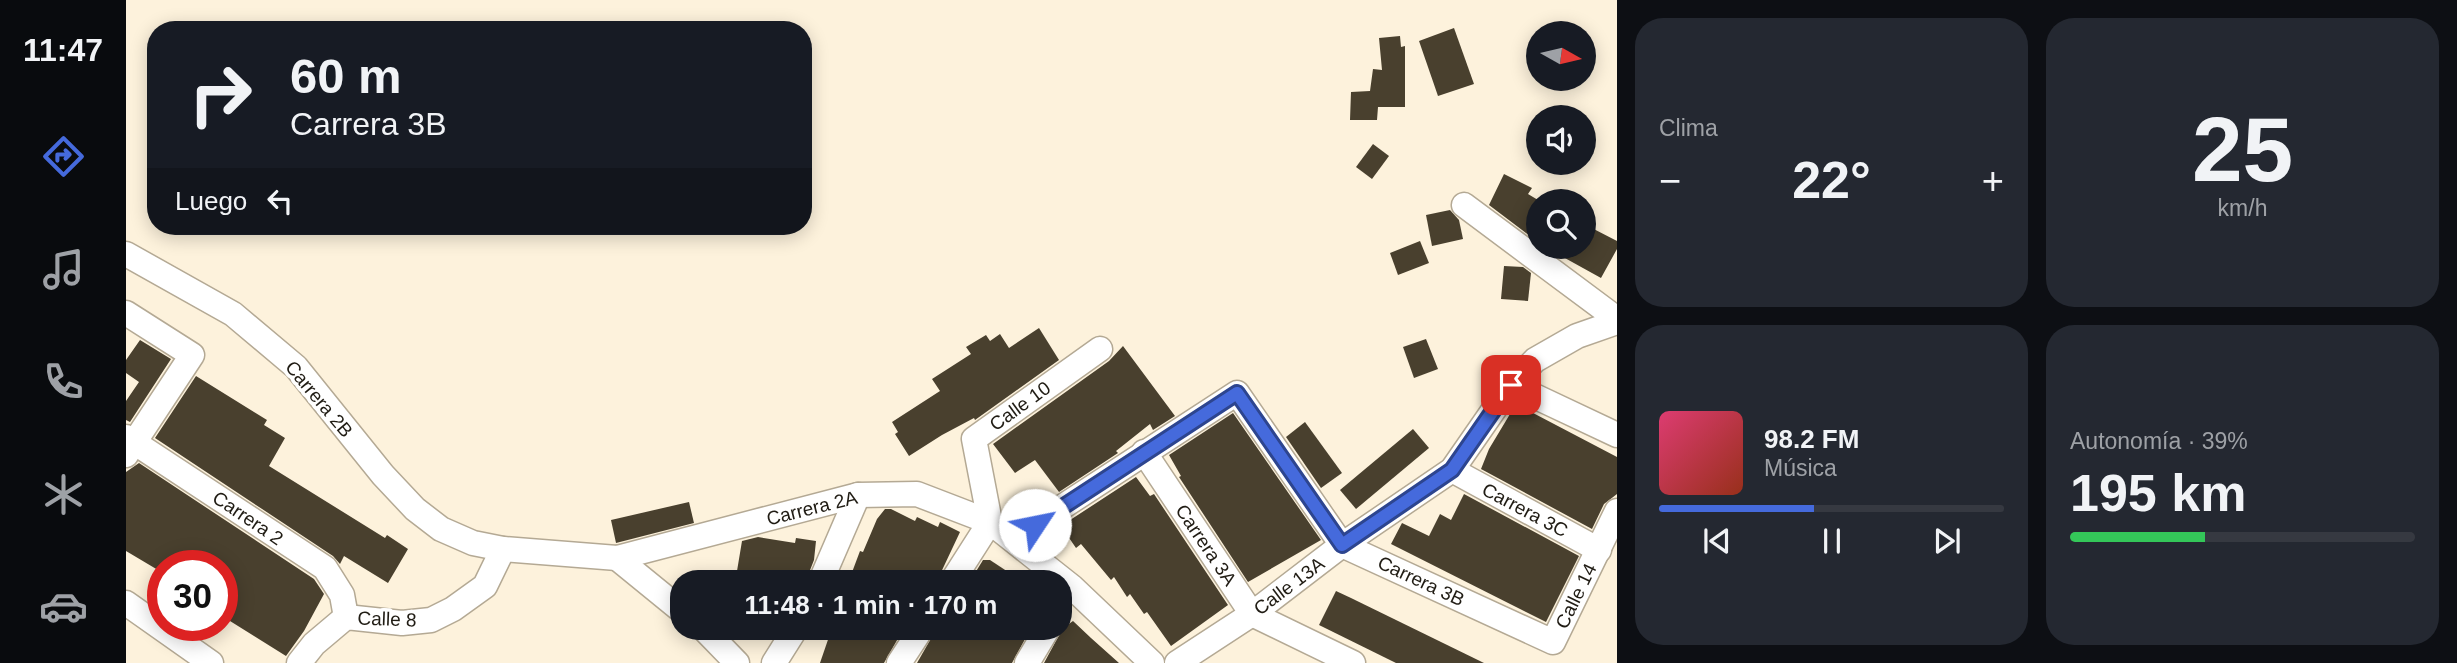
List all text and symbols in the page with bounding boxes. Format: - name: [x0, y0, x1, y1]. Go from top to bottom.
- north arrow: [1526, 21, 1596, 91]
- map controls: [1526, 21, 1596, 259]
- text: 11:47: [23, 32, 103, 68]
- icon: right: [175, 49, 266, 140]
- text: 60 m: [290, 49, 402, 103]
- text: 25: [2192, 99, 2293, 200]
- button: sound: [1526, 105, 1596, 175]
- text: Carrera 3B: [290, 106, 447, 142]
- text: Clima: [1659, 115, 1718, 141]
- icon: directions: [39, 132, 88, 181]
- text: 22°: [1792, 151, 1871, 209]
- text: −: [1659, 160, 1681, 202]
- text: +: [1982, 160, 2004, 202]
- icon: left: [261, 182, 299, 220]
- text: Luego: [175, 186, 247, 216]
- button: search: [1526, 189, 1596, 259]
- text: km/h: [2218, 195, 2267, 221]
- icon: music: [39, 245, 88, 294]
- pin: [1481, 355, 1541, 415]
- icon: phone: [39, 357, 88, 406]
- street label: Carrera 2B: [281, 357, 357, 441]
- icon: arrive: [1492, 366, 1530, 404]
- street label: Calle 10: [986, 377, 1054, 435]
- text: 98.2 FM: [1764, 424, 1859, 454]
- text: Autonomía · 39%: [2070, 428, 2248, 454]
- text: Música: [1764, 455, 1837, 481]
- text: 195 km: [2070, 464, 2246, 522]
- icon: climate: [39, 470, 88, 519]
- street label: Carrera 3C: [1479, 479, 1571, 541]
- street label: Carrera 2A: [764, 486, 860, 529]
- street label: Carrera 2: [209, 487, 287, 549]
- position arrow: [998, 488, 1072, 562]
- street label: Carrera 3A: [1171, 501, 1241, 590]
- icon: previous: [1698, 522, 1736, 560]
- icon: pause: [1813, 522, 1851, 560]
- icon: next: [1928, 522, 1966, 560]
- speed limit sign: 30: [147, 550, 238, 641]
- street label: Carrera 3B: [1374, 552, 1468, 610]
- street label: Calle 13A: [1250, 553, 1328, 619]
- street label: Calle 14: [1551, 560, 1601, 632]
- icon: car: [39, 582, 88, 631]
- text: 11:48 · 1 min · 170 m: [745, 590, 997, 620]
- street label: Calle 8: [357, 607, 417, 631]

